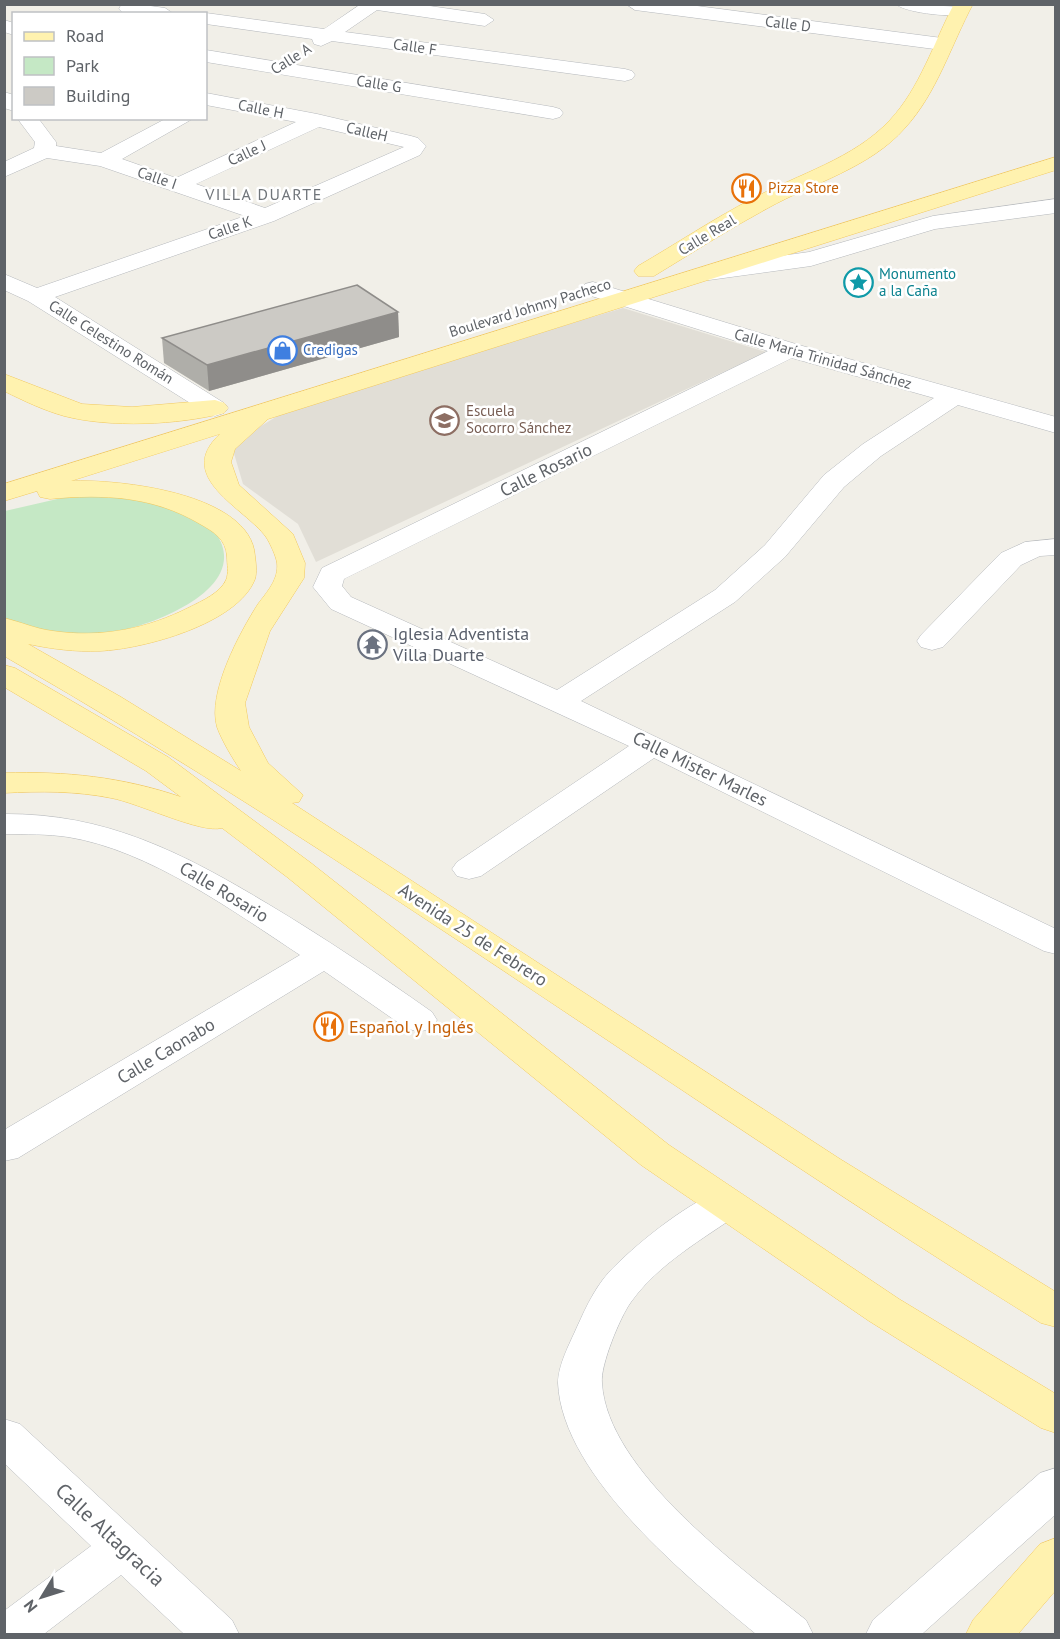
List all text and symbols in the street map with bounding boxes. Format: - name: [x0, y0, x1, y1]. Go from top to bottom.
- street label: Calle D: [764, 11, 812, 36]
- legend: [12, 12, 207, 120]
- text: Road: [66, 24, 104, 47]
- street label: Calle F: [392, 34, 438, 59]
- street label: Calle A: [267, 39, 315, 78]
- text: Park: [66, 54, 99, 77]
- street label: Calle G: [355, 71, 403, 96]
- text: Building: [66, 84, 130, 107]
- street label: Calle H: [237, 95, 286, 122]
- street label: CalleH: [344, 118, 390, 146]
- street label: Calle J: [224, 135, 269, 170]
- street label: Calle I: [135, 162, 179, 193]
- restaurant icon: Pizza Store: [731, 172, 763, 204]
- place label: Pizza Store: [768, 178, 839, 197]
- district label: VILLA DUARTE: [204, 184, 323, 204]
- street label: Calle Real: [675, 210, 740, 259]
- street label: Calle K: [205, 211, 254, 244]
- place label: Monumento a la Caña: [879, 264, 956, 300]
- place icon: Monumento a la Caña: [842, 267, 874, 299]
- street label: Boulevard Johnny Pacheco: [447, 274, 613, 341]
- street label: Calle Celestino Román: [45, 295, 177, 388]
- street label: Calle María Trinidad Sánchez: [732, 324, 914, 393]
- shop icon: Credigas: [266, 334, 298, 366]
- place label: Credigas: [303, 340, 358, 359]
- place label: Escuela Socorro Sánchez: [466, 401, 571, 437]
- school or university icon: Escuela Socorro Sánchez: [429, 404, 461, 436]
- street label: Calle Rosario: [496, 437, 596, 502]
- place label: Iglesia Adventista Villa Duarte: [392, 622, 529, 666]
- temple icon: Iglesia Adventista Villa Duarte: [356, 628, 388, 660]
- street label: Calle Mister Marles: [629, 726, 771, 811]
- street label: Calle Rosario: [175, 856, 273, 927]
- street label: Avenida 25 de Febrero: [395, 878, 552, 991]
- restaurant icon: Español y Inglés: [312, 1011, 344, 1043]
- street label: Calle Caonabo: [113, 1012, 219, 1089]
- place label: Español y Inglés: [349, 1015, 473, 1038]
- street label: Calle Altagracia: [50, 1477, 171, 1592]
- north arrow: [12, 1567, 72, 1627]
- text: N: [19, 1596, 41, 1617]

